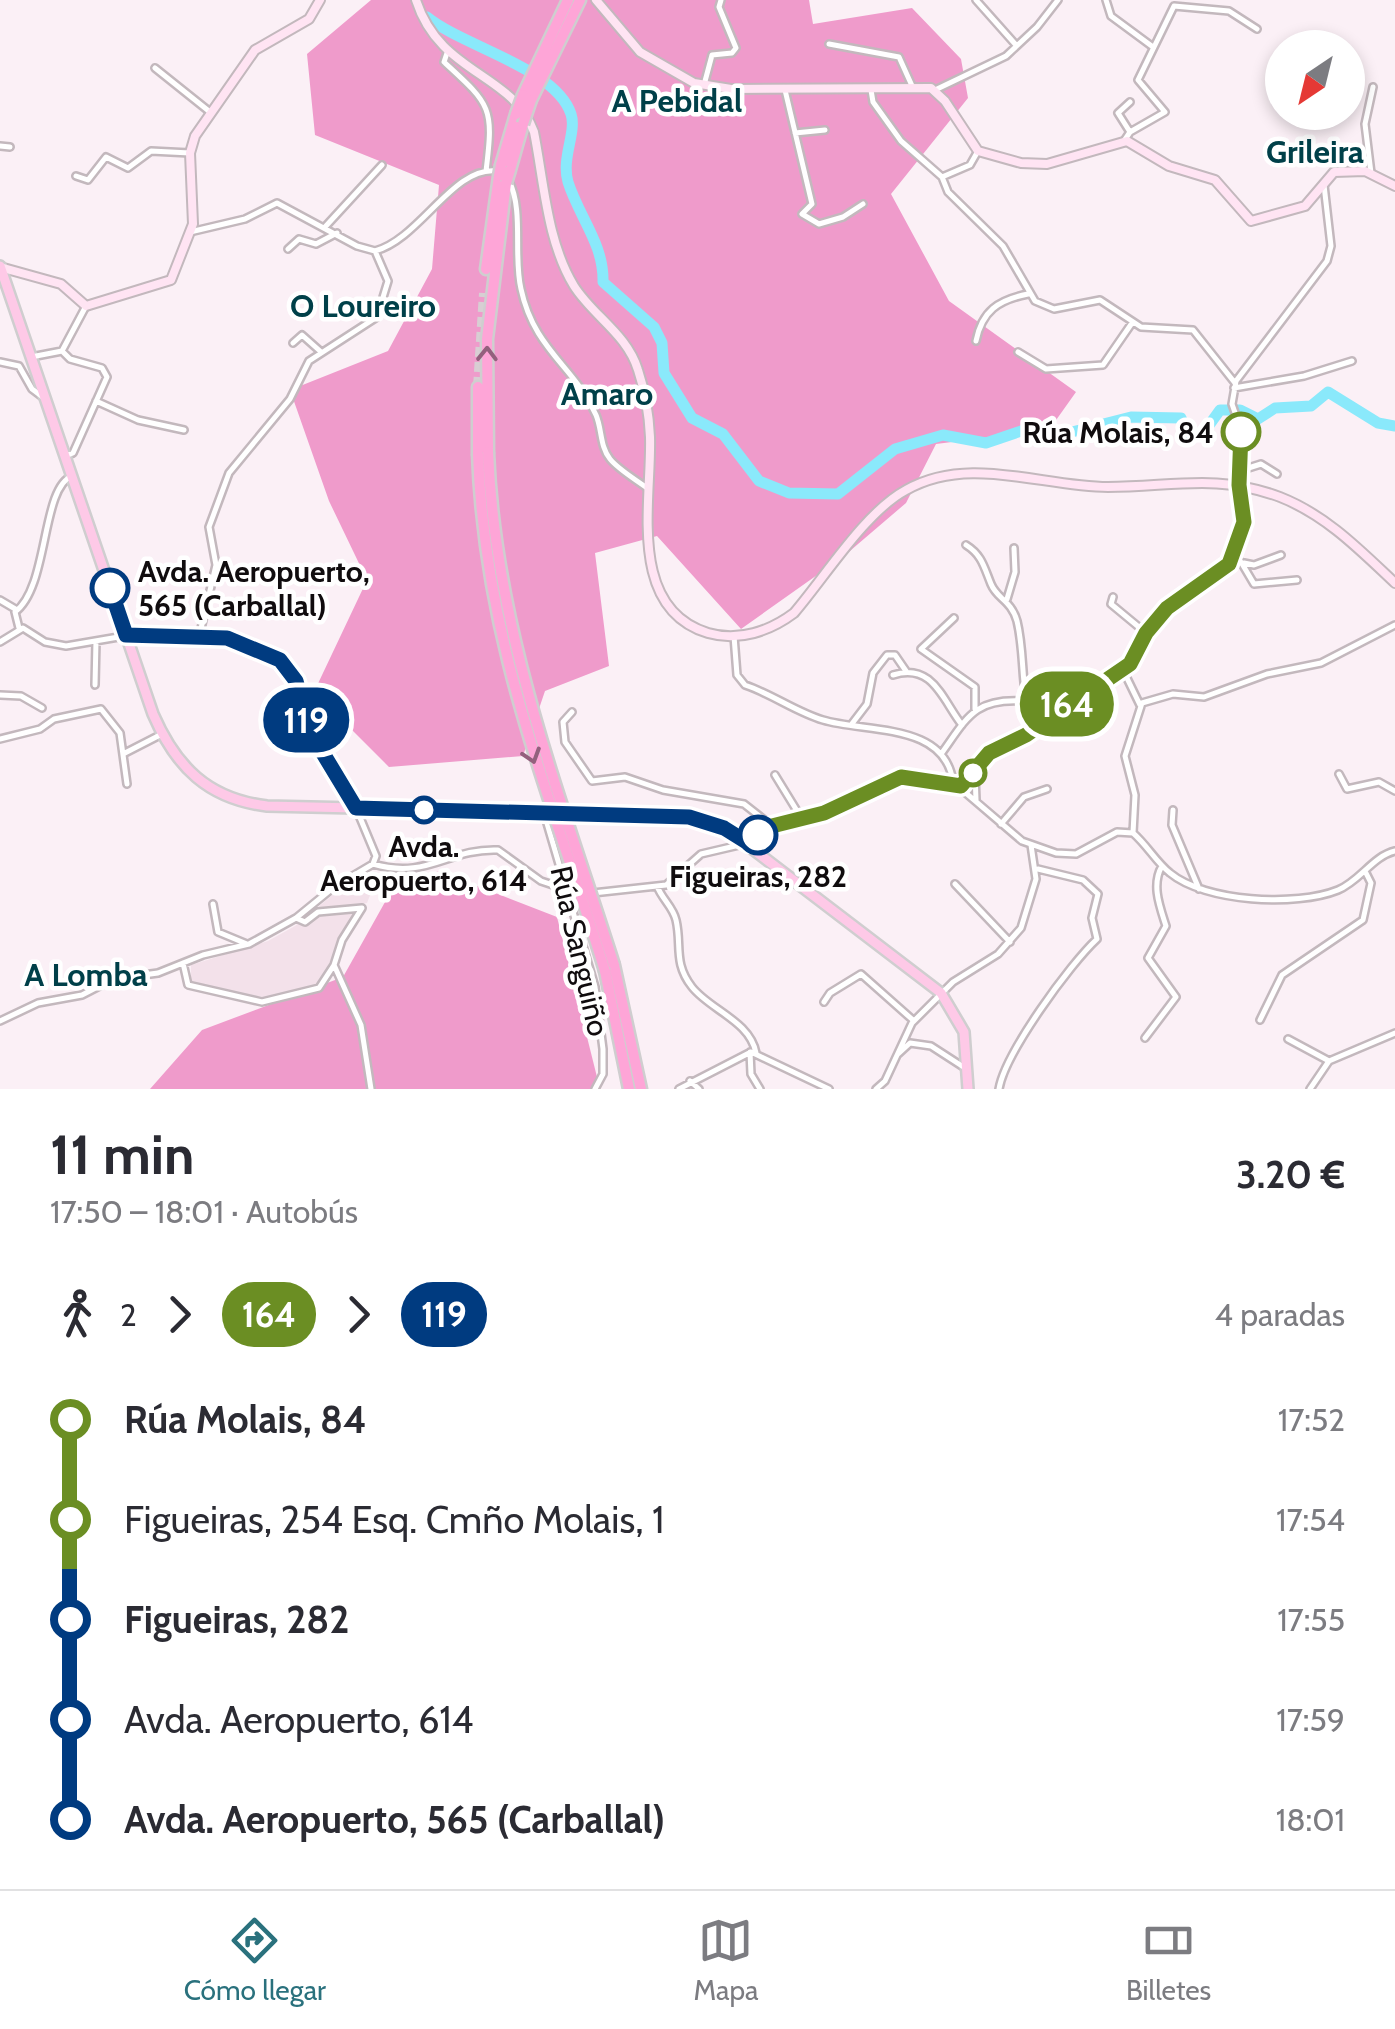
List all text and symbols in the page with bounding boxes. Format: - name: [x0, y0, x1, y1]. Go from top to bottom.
- north arrow: [1265, 30, 1365, 130]
- map controls: [1265, 30, 1365, 130]
- district label: A Pebidal: [612, 81, 742, 120]
- district label: Grileira: [1266, 132, 1364, 171]
- district label: O Loureiro: [290, 286, 436, 325]
- one-way arrow: [476, 346, 497, 362]
- district label: Amaro: [561, 374, 653, 413]
- marker: Rúa Molais, 84: [1222, 413, 1260, 451]
- place label: Rúa Molais, 84: [1022, 414, 1214, 451]
- place label: Avda. Aeropuerto, 565 (Carballal): [138, 553, 370, 624]
- marker: Avda. Aeropuerto, 565 (Carballal): [91, 569, 129, 607]
- line badge: 164: [1010, 672, 1124, 736]
- text: 164: [1040, 683, 1094, 726]
- line badge: 119: [248, 688, 364, 752]
- text: 119: [283, 699, 329, 742]
- one-way arrow: [520, 746, 540, 763]
- unlabelled marker: [960, 760, 986, 786]
- marker: Avda. Aeropuerto, 614: [411, 797, 437, 823]
- marker: Figueiras, 282: [739, 816, 777, 854]
- place label: Avda. Aeropuerto, 614: [320, 828, 528, 899]
- place label: Figueiras, 282: [669, 858, 847, 895]
- street label: Rúa Sanguiño: [542, 862, 618, 1040]
- district label: A Lomba: [24, 955, 148, 994]
- text: 11 min: [50, 1121, 194, 1188]
- text: 3.20 €: [1236, 1151, 1345, 1198]
- text: 17:50 – 18:01 · Autobús: [50, 1192, 358, 1231]
- icon: walk: [50, 1287, 105, 1342]
- icon: forward: [152, 1287, 207, 1342]
- icon: forward: [331, 1287, 386, 1342]
- text: 164: [242, 1293, 296, 1336]
- text: 119: [421, 1293, 467, 1336]
- text: 2: [120, 1295, 137, 1334]
- text: 4 paradas: [1215, 1295, 1345, 1334]
- text: Rúa Molais, 84: [124, 1396, 367, 1443]
- text: 17:52: [1278, 1400, 1345, 1439]
- text: Figueiras, 254 Esq. Cmño Molais, 1: [124, 1496, 664, 1543]
- text: 17:54: [1276, 1500, 1345, 1539]
- text: Figueiras, 282: [124, 1596, 349, 1643]
- text: 17:55: [1277, 1600, 1345, 1639]
- text: Avda. Aeropuerto, 614: [124, 1696, 474, 1743]
- text: 17:59: [1276, 1700, 1345, 1739]
- text: Avda. Aeropuerto, 565 (Carballal): [124, 1796, 665, 1843]
- text: 18:01: [1276, 1800, 1345, 1839]
- tab: Cómo llegar: [184, 1913, 326, 2007]
- tab: Mapa: [693, 1913, 759, 2007]
- tab: Billetes: [1126, 1913, 1211, 2007]

